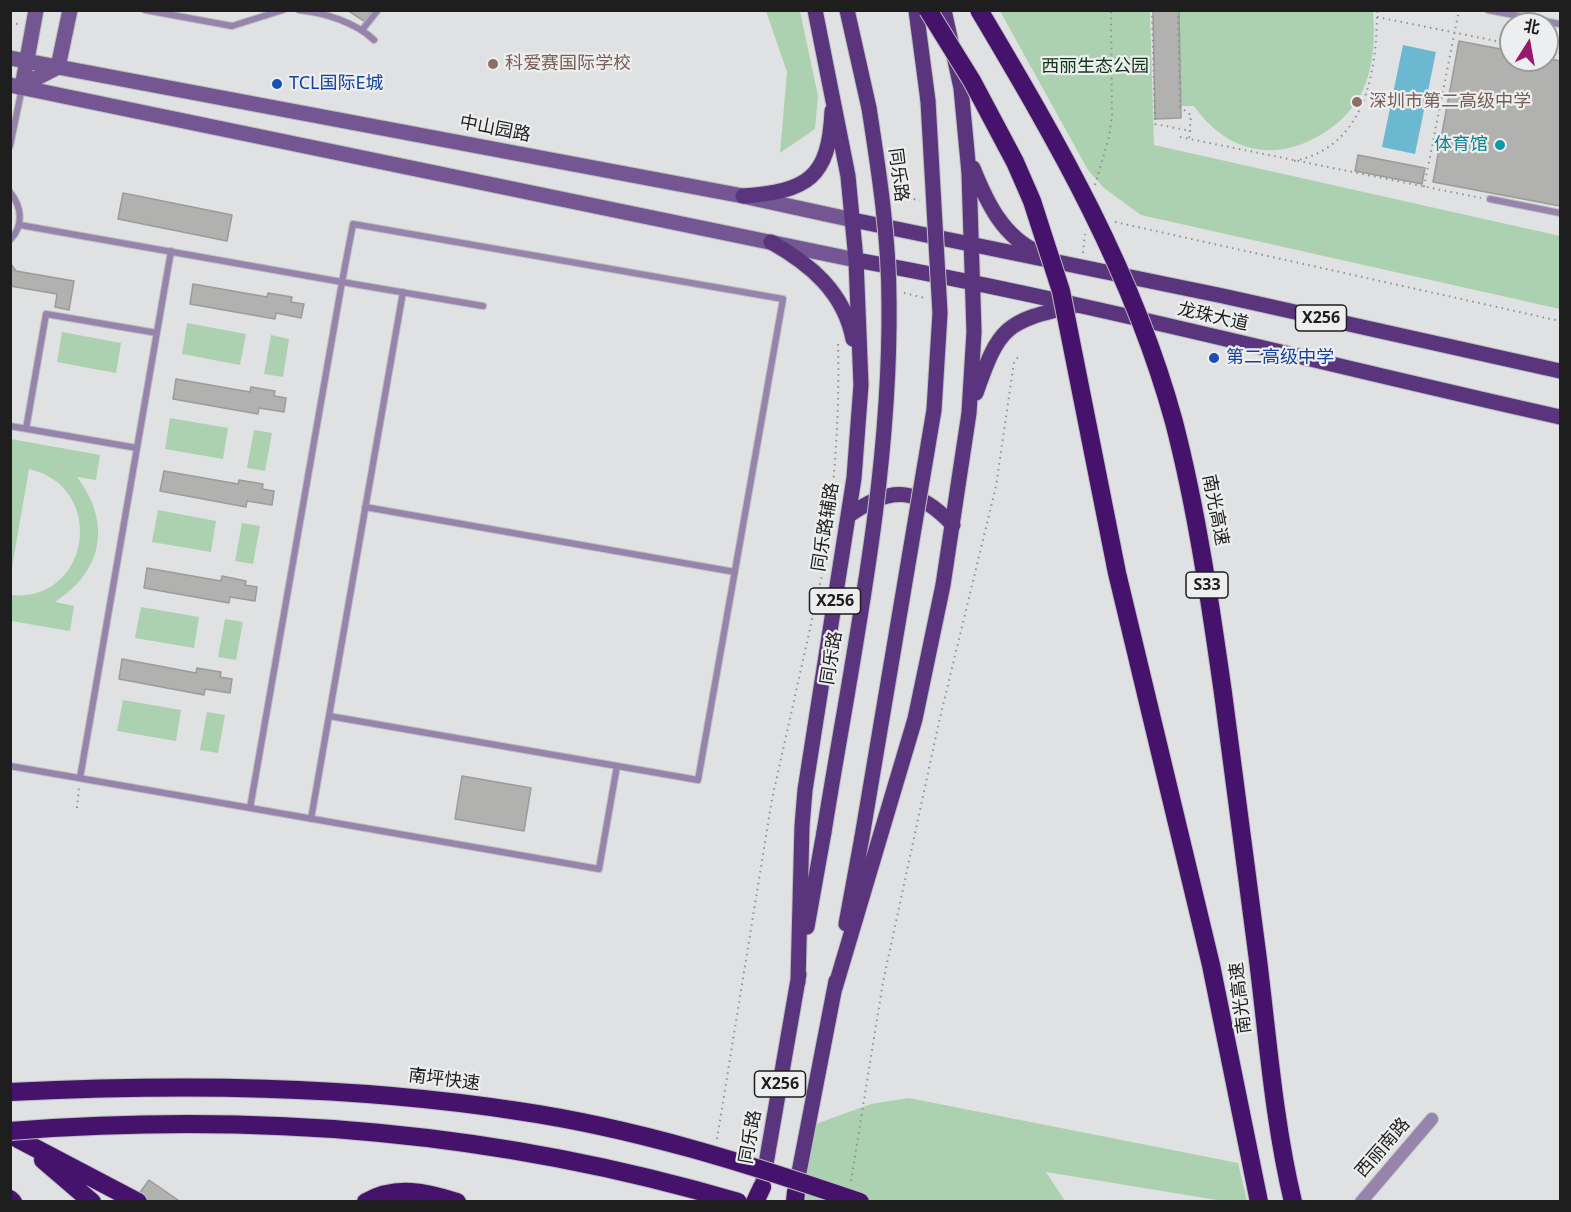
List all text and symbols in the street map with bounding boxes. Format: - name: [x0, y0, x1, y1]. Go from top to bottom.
- north arrow: [1499, 12, 1559, 72]
- text: 北: [1522, 14, 1542, 39]
- place label: 科爱赛国际学校: [505, 53, 631, 75]
- park label: 西丽生态公园: [1041, 56, 1149, 78]
- marker: 科爱赛国际学校: [486, 57, 500, 71]
- place label: TCL国际E城: [289, 73, 383, 95]
- marker: TCL国际E城: [270, 77, 284, 91]
- place label: 深圳市第二高级中学: [1369, 91, 1531, 113]
- marker: 深圳市第二高级中学: [1350, 95, 1364, 109]
- street label: 中山园路: [458, 112, 532, 146]
- place label: 体育馆: [1434, 134, 1488, 156]
- marker: 体育馆: [1493, 138, 1507, 152]
- street label: 同乐路: [884, 147, 912, 203]
- street label: 龙珠大道: [1175, 298, 1251, 336]
- road number: X256: [1296, 305, 1346, 331]
- place label: 第二高级中学: [1226, 347, 1334, 369]
- marker: 第二高级中学: [1207, 351, 1221, 365]
- street label: 南光高速: [1198, 473, 1232, 547]
- street label: 同乐路辅路: [808, 481, 844, 573]
- road number: S33: [1186, 572, 1228, 598]
- road number: X256: [810, 588, 860, 614]
- street label: 同乐路: [817, 630, 847, 686]
- street label: 南光高速: [1226, 961, 1256, 1035]
- street label: 南坪快速: [407, 1065, 481, 1095]
- road number: X256: [754, 1071, 806, 1097]
- street label: 同乐路: [736, 1109, 766, 1165]
- street label: 西丽南路: [1351, 1114, 1415, 1182]

